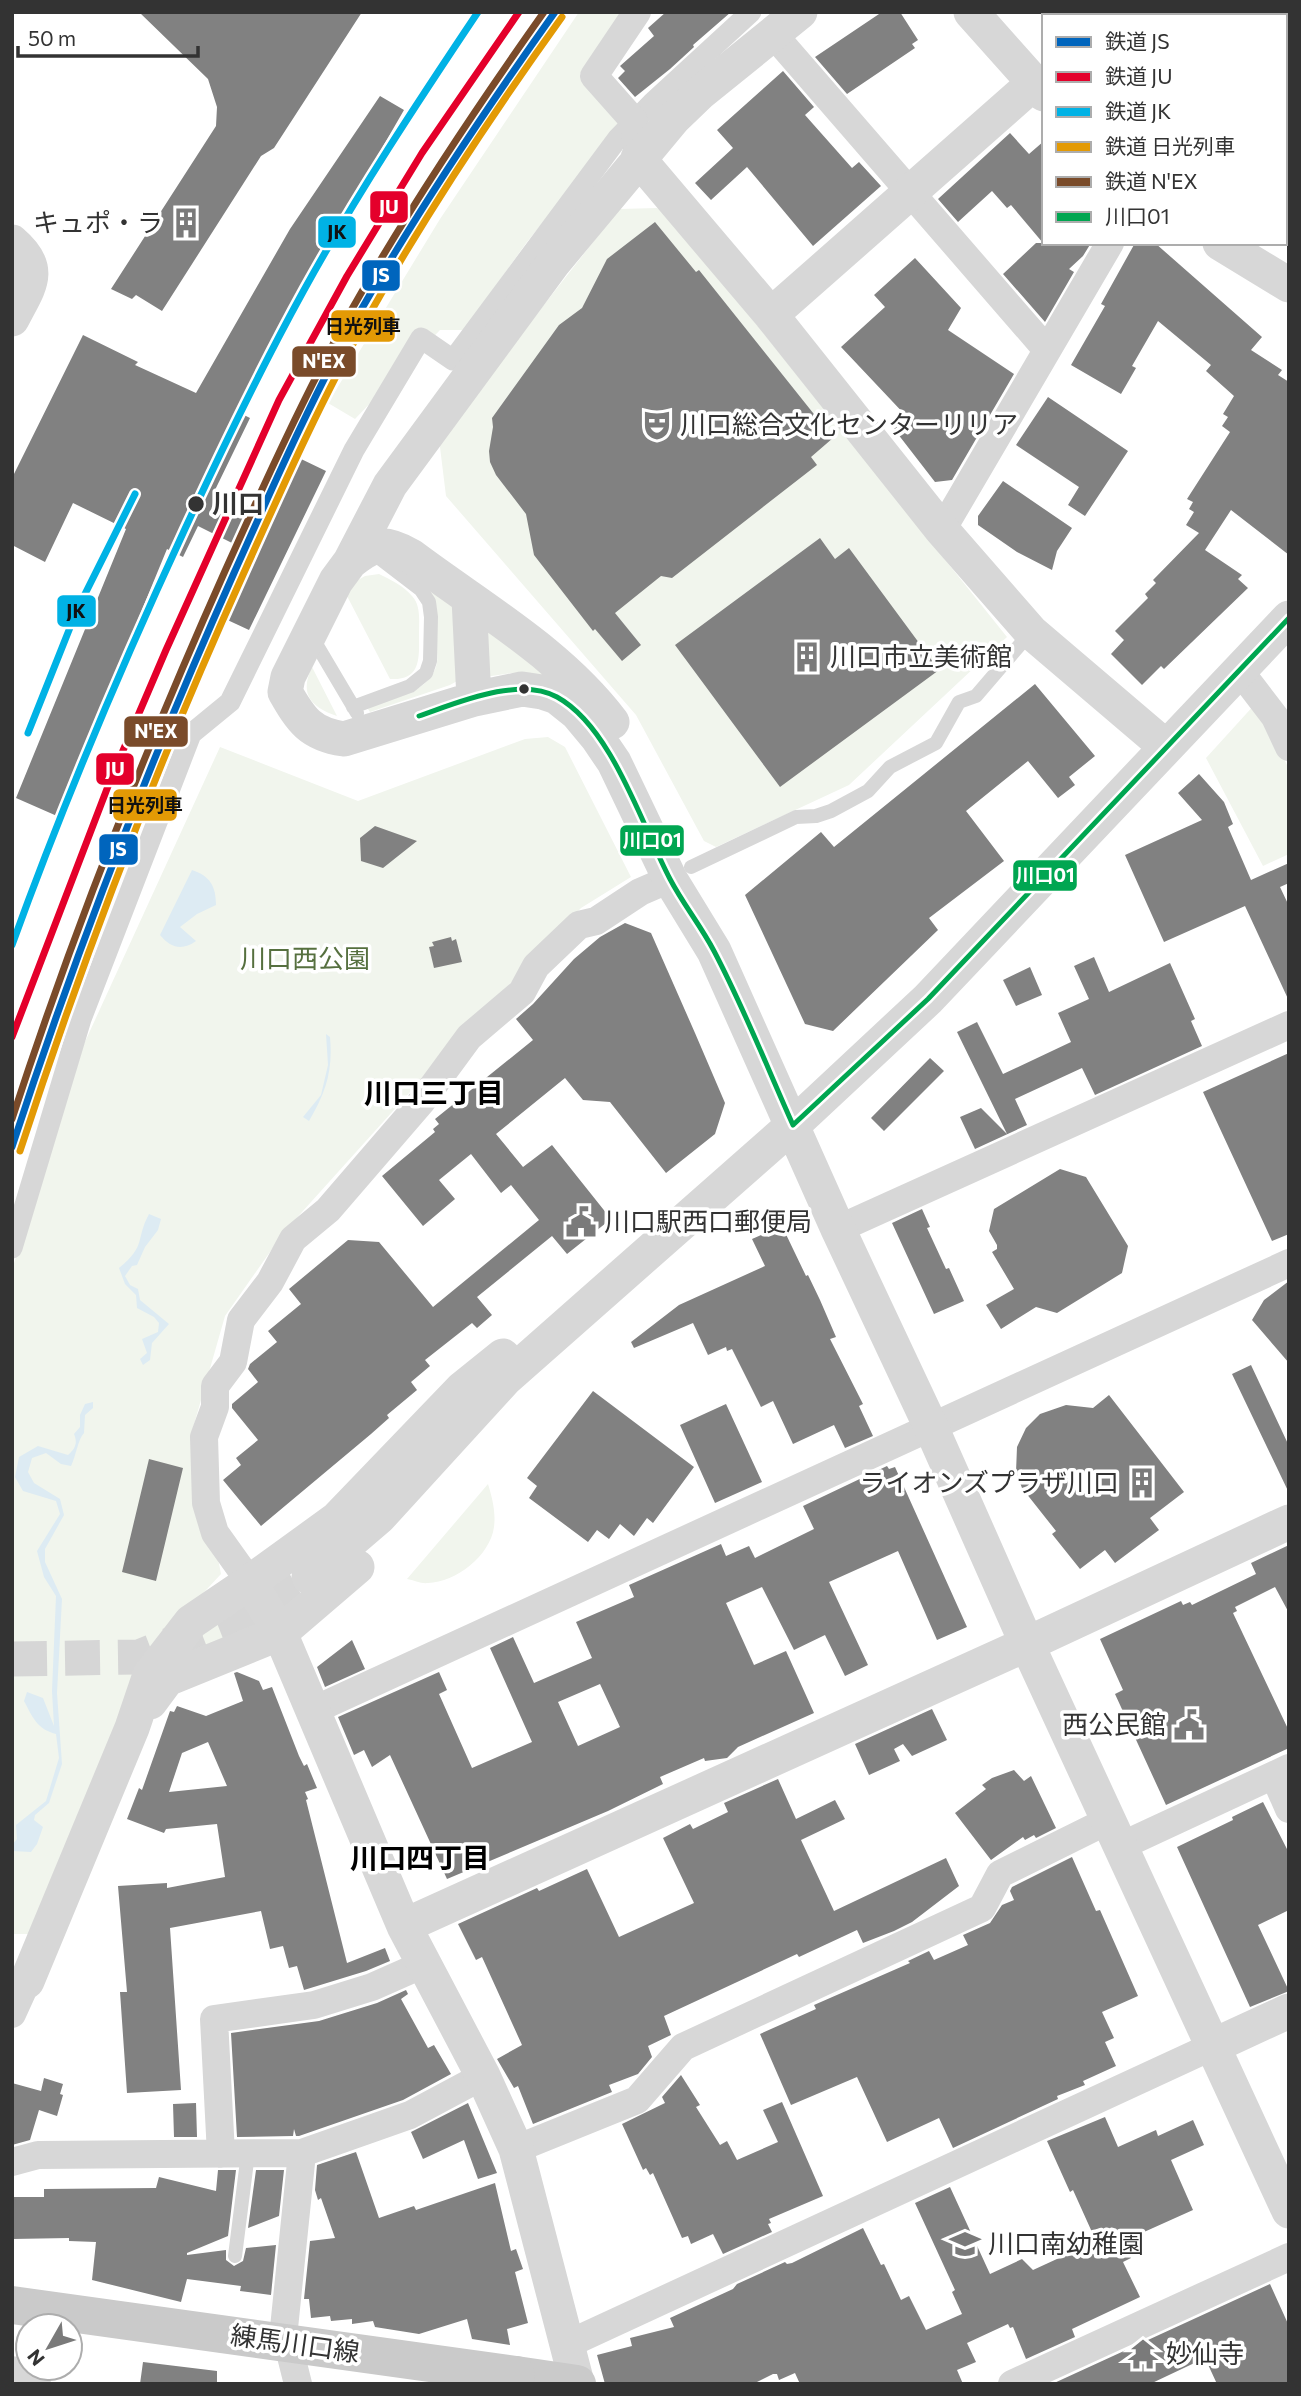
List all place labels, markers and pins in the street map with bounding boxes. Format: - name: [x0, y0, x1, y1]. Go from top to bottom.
- place label: キュポ・ラ: [33, 206, 163, 237]
- building icon: キュポ・ラ: [169, 206, 203, 240]
- theatre icon: 川口総合文化センターリリア: [640, 408, 674, 442]
- place label: 川口総合文化センターリリア: [680, 408, 1018, 439]
- place label: 川口: [212, 487, 264, 518]
- marker: 川口: [186, 494, 206, 514]
- building icon: 川口市立美術館: [790, 640, 824, 674]
- place label: 川口市立美術館: [830, 640, 1012, 671]
- unlabelled marker: [517, 682, 531, 696]
- public building icon: 川口駅西口郵便局: [564, 1205, 598, 1239]
- place label: 川口駅西口郵便局: [604, 1205, 812, 1236]
- place label: ライオンズプラザ川口: [860, 1466, 1119, 1497]
- building icon: ライオンズプラザ川口: [1125, 1466, 1159, 1500]
- place label: 西公民館: [1062, 1708, 1166, 1739]
- public building icon: 西公民館: [1172, 1708, 1206, 1742]
- school or university icon: 川口南幼稚園: [948, 2227, 982, 2261]
- place label: 川口南幼稚園: [988, 2227, 1144, 2258]
- temple icon: 妙仙寺: [1126, 2337, 1160, 2371]
- place label: 妙仙寺: [1166, 2337, 1244, 2368]

